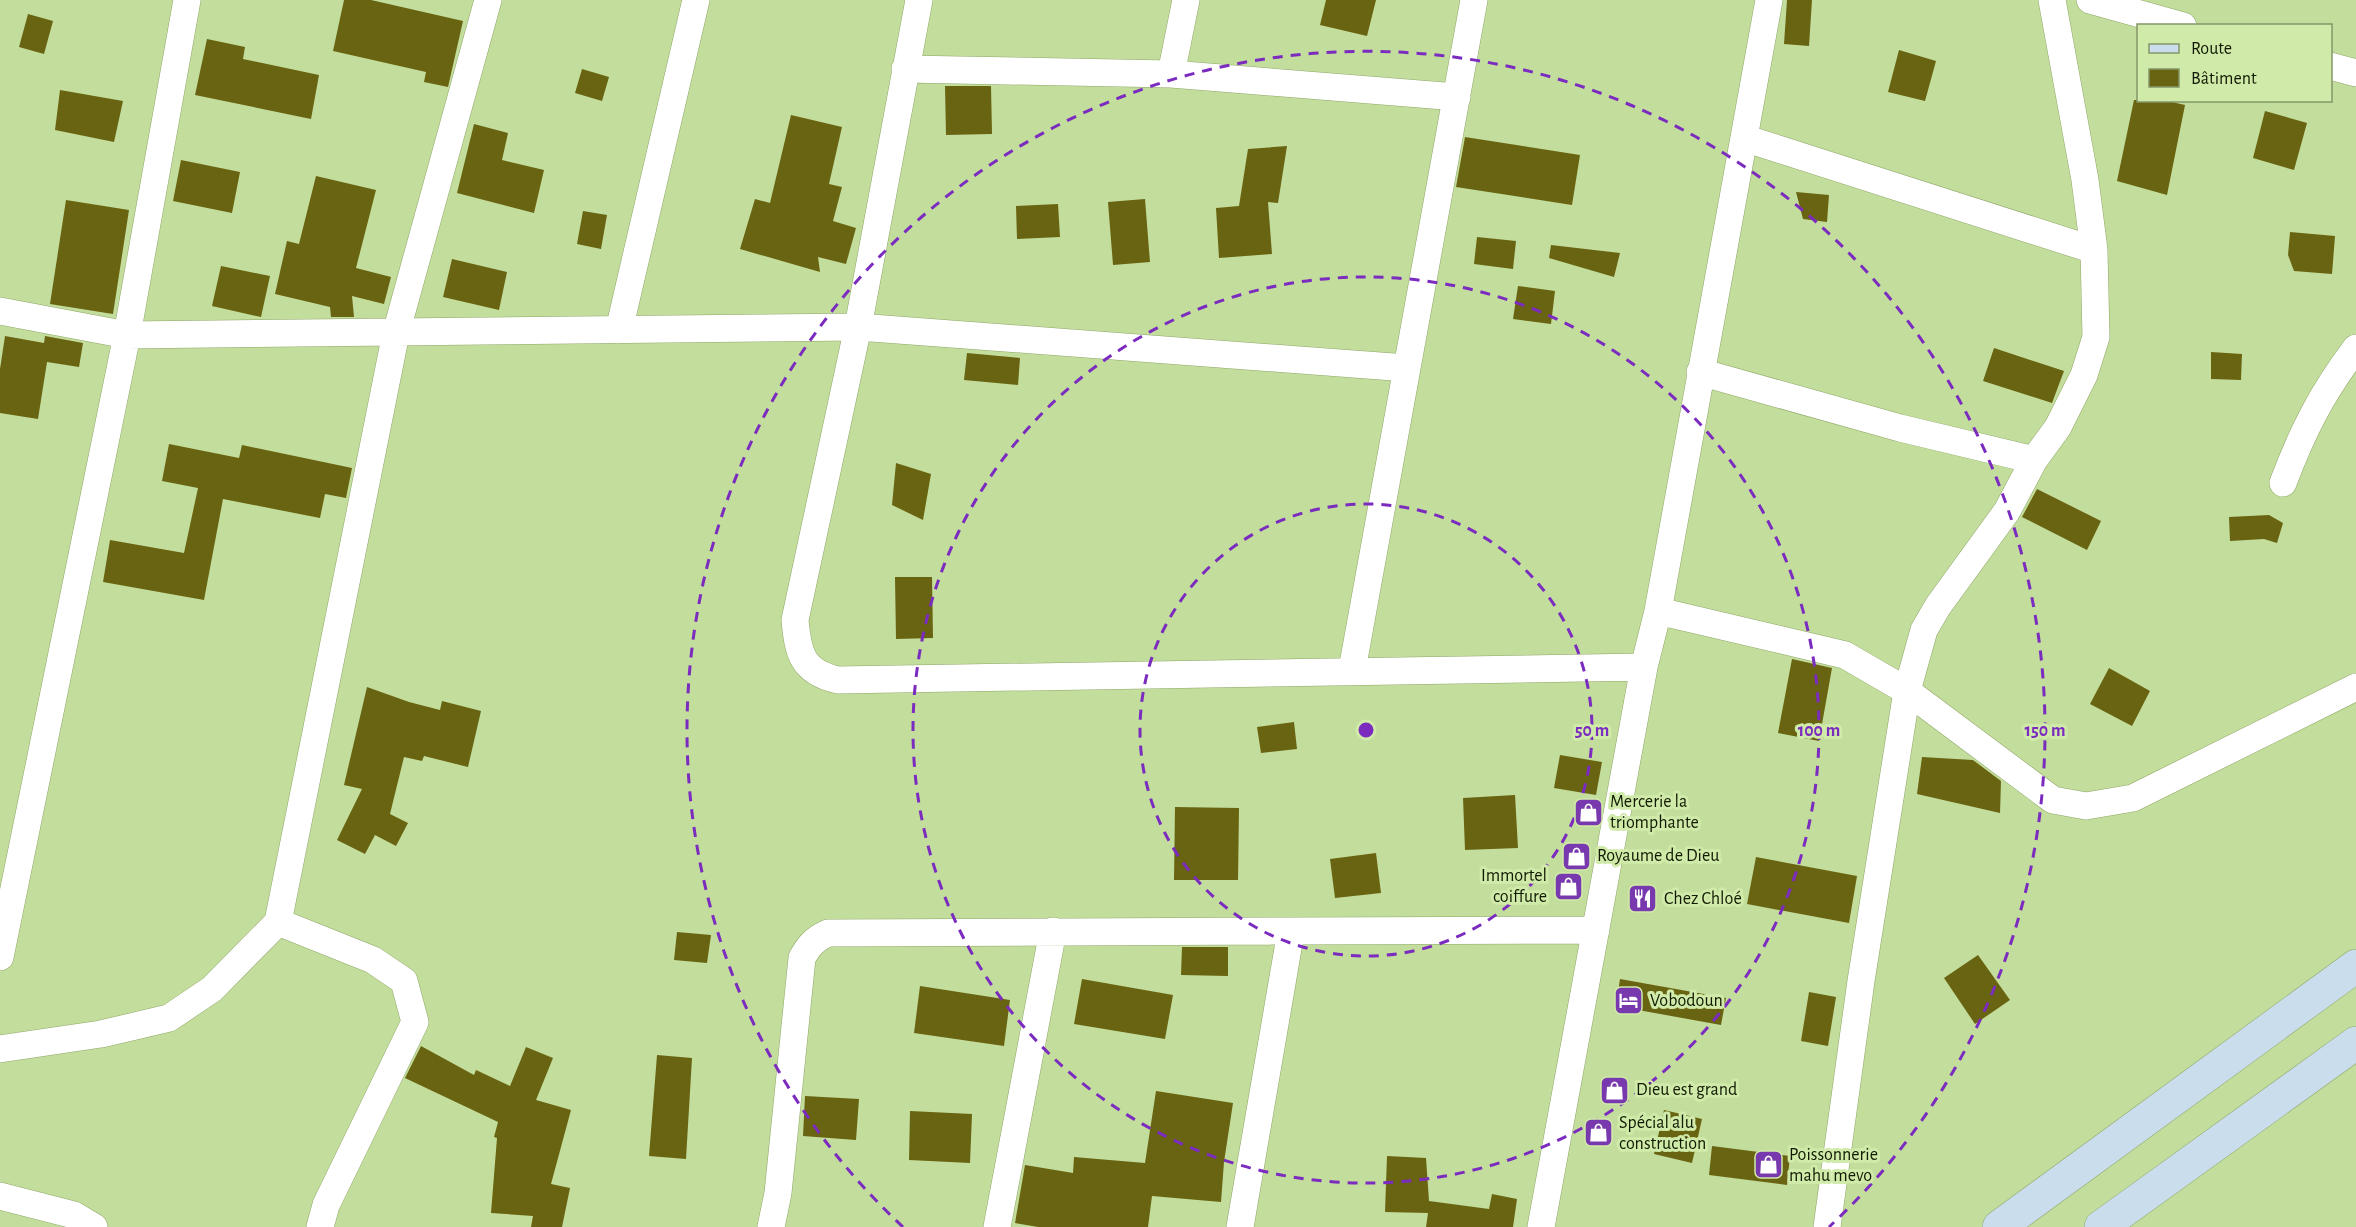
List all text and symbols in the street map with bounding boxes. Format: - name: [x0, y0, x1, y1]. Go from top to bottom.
- legend: [2137, 24, 2332, 102]
- text: Route: [2191, 40, 2232, 58]
- text: Bâtiment: [2191, 70, 2257, 88]
- centre of rings: [1356, 720, 1376, 740]
- text: 50 m: [1575, 722, 1609, 740]
- text: 100 m: [1798, 722, 1840, 740]
- text: 150 m: [2025, 722, 2065, 740]
- place label: Mercerie la triomphante: [1610, 793, 1699, 832]
- shop icon: Mercerie la triomphante: [1573, 796, 1605, 828]
- shop icon: Royaume de Dieu: [1560, 840, 1592, 872]
- place label: Royaume de Dieu: [1597, 847, 1719, 865]
- place label: Immortel coiffure: [1481, 867, 1547, 906]
- shop icon: Immortel coiffure: [1552, 870, 1584, 902]
- restaurant icon: Chez Chloé: [1627, 883, 1659, 915]
- place label: Chez Chloé: [1664, 890, 1742, 908]
- hotel icon: Vobodoun: [1613, 985, 1645, 1017]
- place label: Vobodoun: [1650, 992, 1723, 1010]
- shop icon: Dieu est grand: [1599, 1074, 1631, 1106]
- place label: Dieu est grand: [1636, 1081, 1737, 1099]
- place label: Spécial alu construction: [1619, 1114, 1706, 1153]
- shop icon: Spécial alu construction: [1582, 1117, 1614, 1149]
- place label: Poissonnerie mahu mevo: [1789, 1146, 1878, 1185]
- shop icon: Poissonnerie mahu mevo: [1752, 1149, 1784, 1181]

